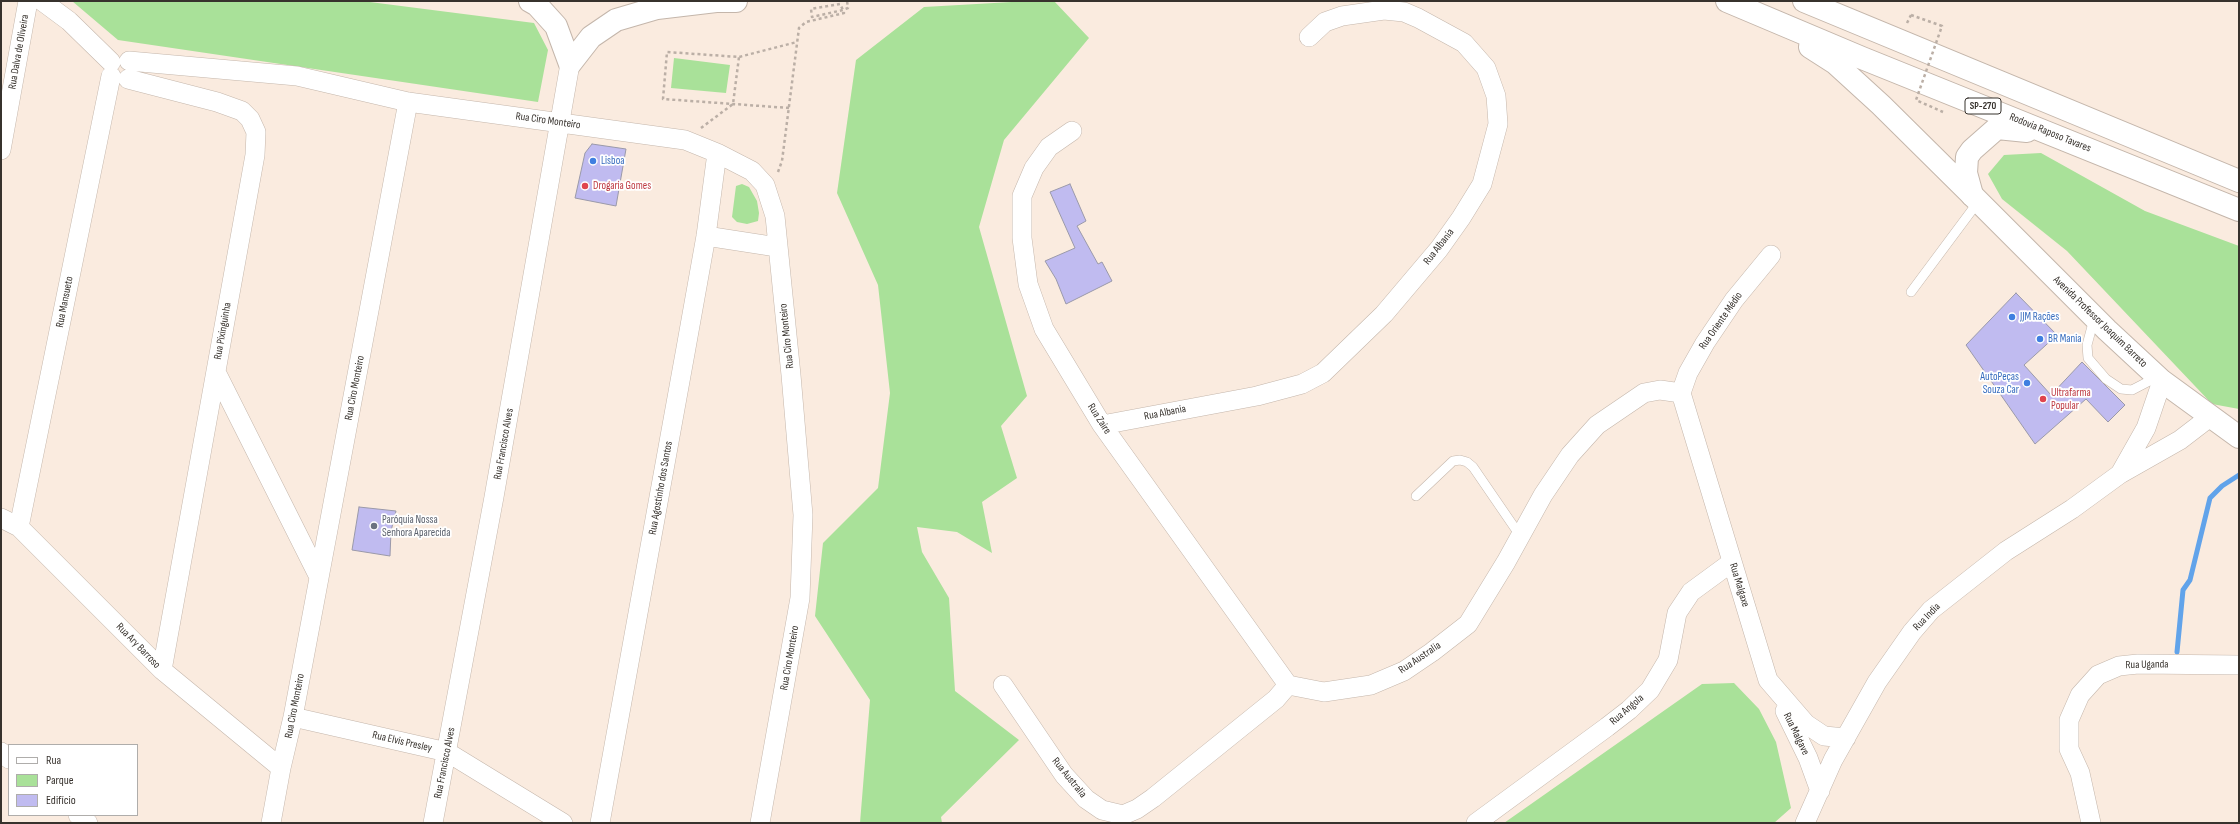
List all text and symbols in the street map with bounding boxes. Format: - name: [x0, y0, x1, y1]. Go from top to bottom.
- street label: Rua Dalva de Oliveira: [6, 14, 32, 90]
- road number: SP-270: [1965, 98, 2001, 114]
- street label: Rua Ciro Monteiro: [515, 110, 581, 132]
- street label: Rodovia Raposo Tavares: [2007, 111, 2093, 155]
- place label: Lisboa: [601, 154, 624, 168]
- marker: Lisboa: [588, 156, 598, 166]
- place label: Drogaria Gomes: [593, 179, 651, 193]
- marker: Drogaria Gomes: [580, 181, 590, 191]
- street label: Rua Albania: [1421, 226, 1457, 268]
- street label: Avenida Professor Joaquim Barreto: [2050, 274, 2150, 370]
- street label: Rua Mansueto: [54, 275, 76, 329]
- street label: Rua Oriente Médio: [1696, 290, 1746, 352]
- street label: Rua Pixinguinha: [211, 301, 235, 361]
- street label: Rua Ciro Monteiro: [777, 303, 797, 369]
- place label: JJM Rações: [2020, 310, 2059, 324]
- marker: JJM Rações: [2007, 312, 2017, 322]
- place label: BR Mania: [2048, 332, 2081, 346]
- marker: BR Mania: [2035, 334, 2045, 344]
- street label: Rua Ciro Monteiro: [342, 355, 368, 421]
- place label: AutoPeças Souza Car: [1980, 370, 2019, 396]
- marker: AutoPeças Souza Car: [2022, 378, 2032, 388]
- place label: Ultrafarma Popular: [2051, 386, 2091, 412]
- marker: Ultrafarma Popular: [2038, 394, 2048, 404]
- street label: Rua Zaire: [1084, 401, 1114, 437]
- street label: Rua Albania: [1143, 402, 1187, 424]
- street label: Rua Francisco Alves: [491, 407, 517, 481]
- street label: Rua Agostinho dos Santos: [646, 440, 676, 536]
- place label: Paróquia Nossa Senhora Aparecida: [382, 513, 450, 539]
- marker: Paróquia Nossa Senhora Aparecida: [369, 521, 379, 531]
- street label: Rua Malgaxe: [1726, 561, 1752, 609]
- street label: Rua India: [1911, 600, 1943, 634]
- street label: Rua Ary Barroso: [113, 620, 163, 672]
- street label: Rua Ciro Monteiro: [778, 625, 802, 691]
- street label: Rua Australia: [1396, 639, 1444, 677]
- street label: Rua Uganda: [2125, 658, 2169, 672]
- street label: Rua Ciro Monteiro: [282, 673, 308, 739]
- street label: Rua Angola: [1607, 692, 1647, 728]
- street label: Rua Malgave: [1780, 711, 1812, 757]
- street label: Rua Francisco Alves: [432, 726, 458, 800]
- street label: Rua Elvis Presley: [371, 729, 433, 755]
- legend: [8, 744, 138, 816]
- text: Rua: [46, 753, 61, 768]
- street label: Rua Australia: [1049, 755, 1089, 801]
- text: Parque: [46, 773, 74, 788]
- text: Edifício: [46, 793, 76, 808]

